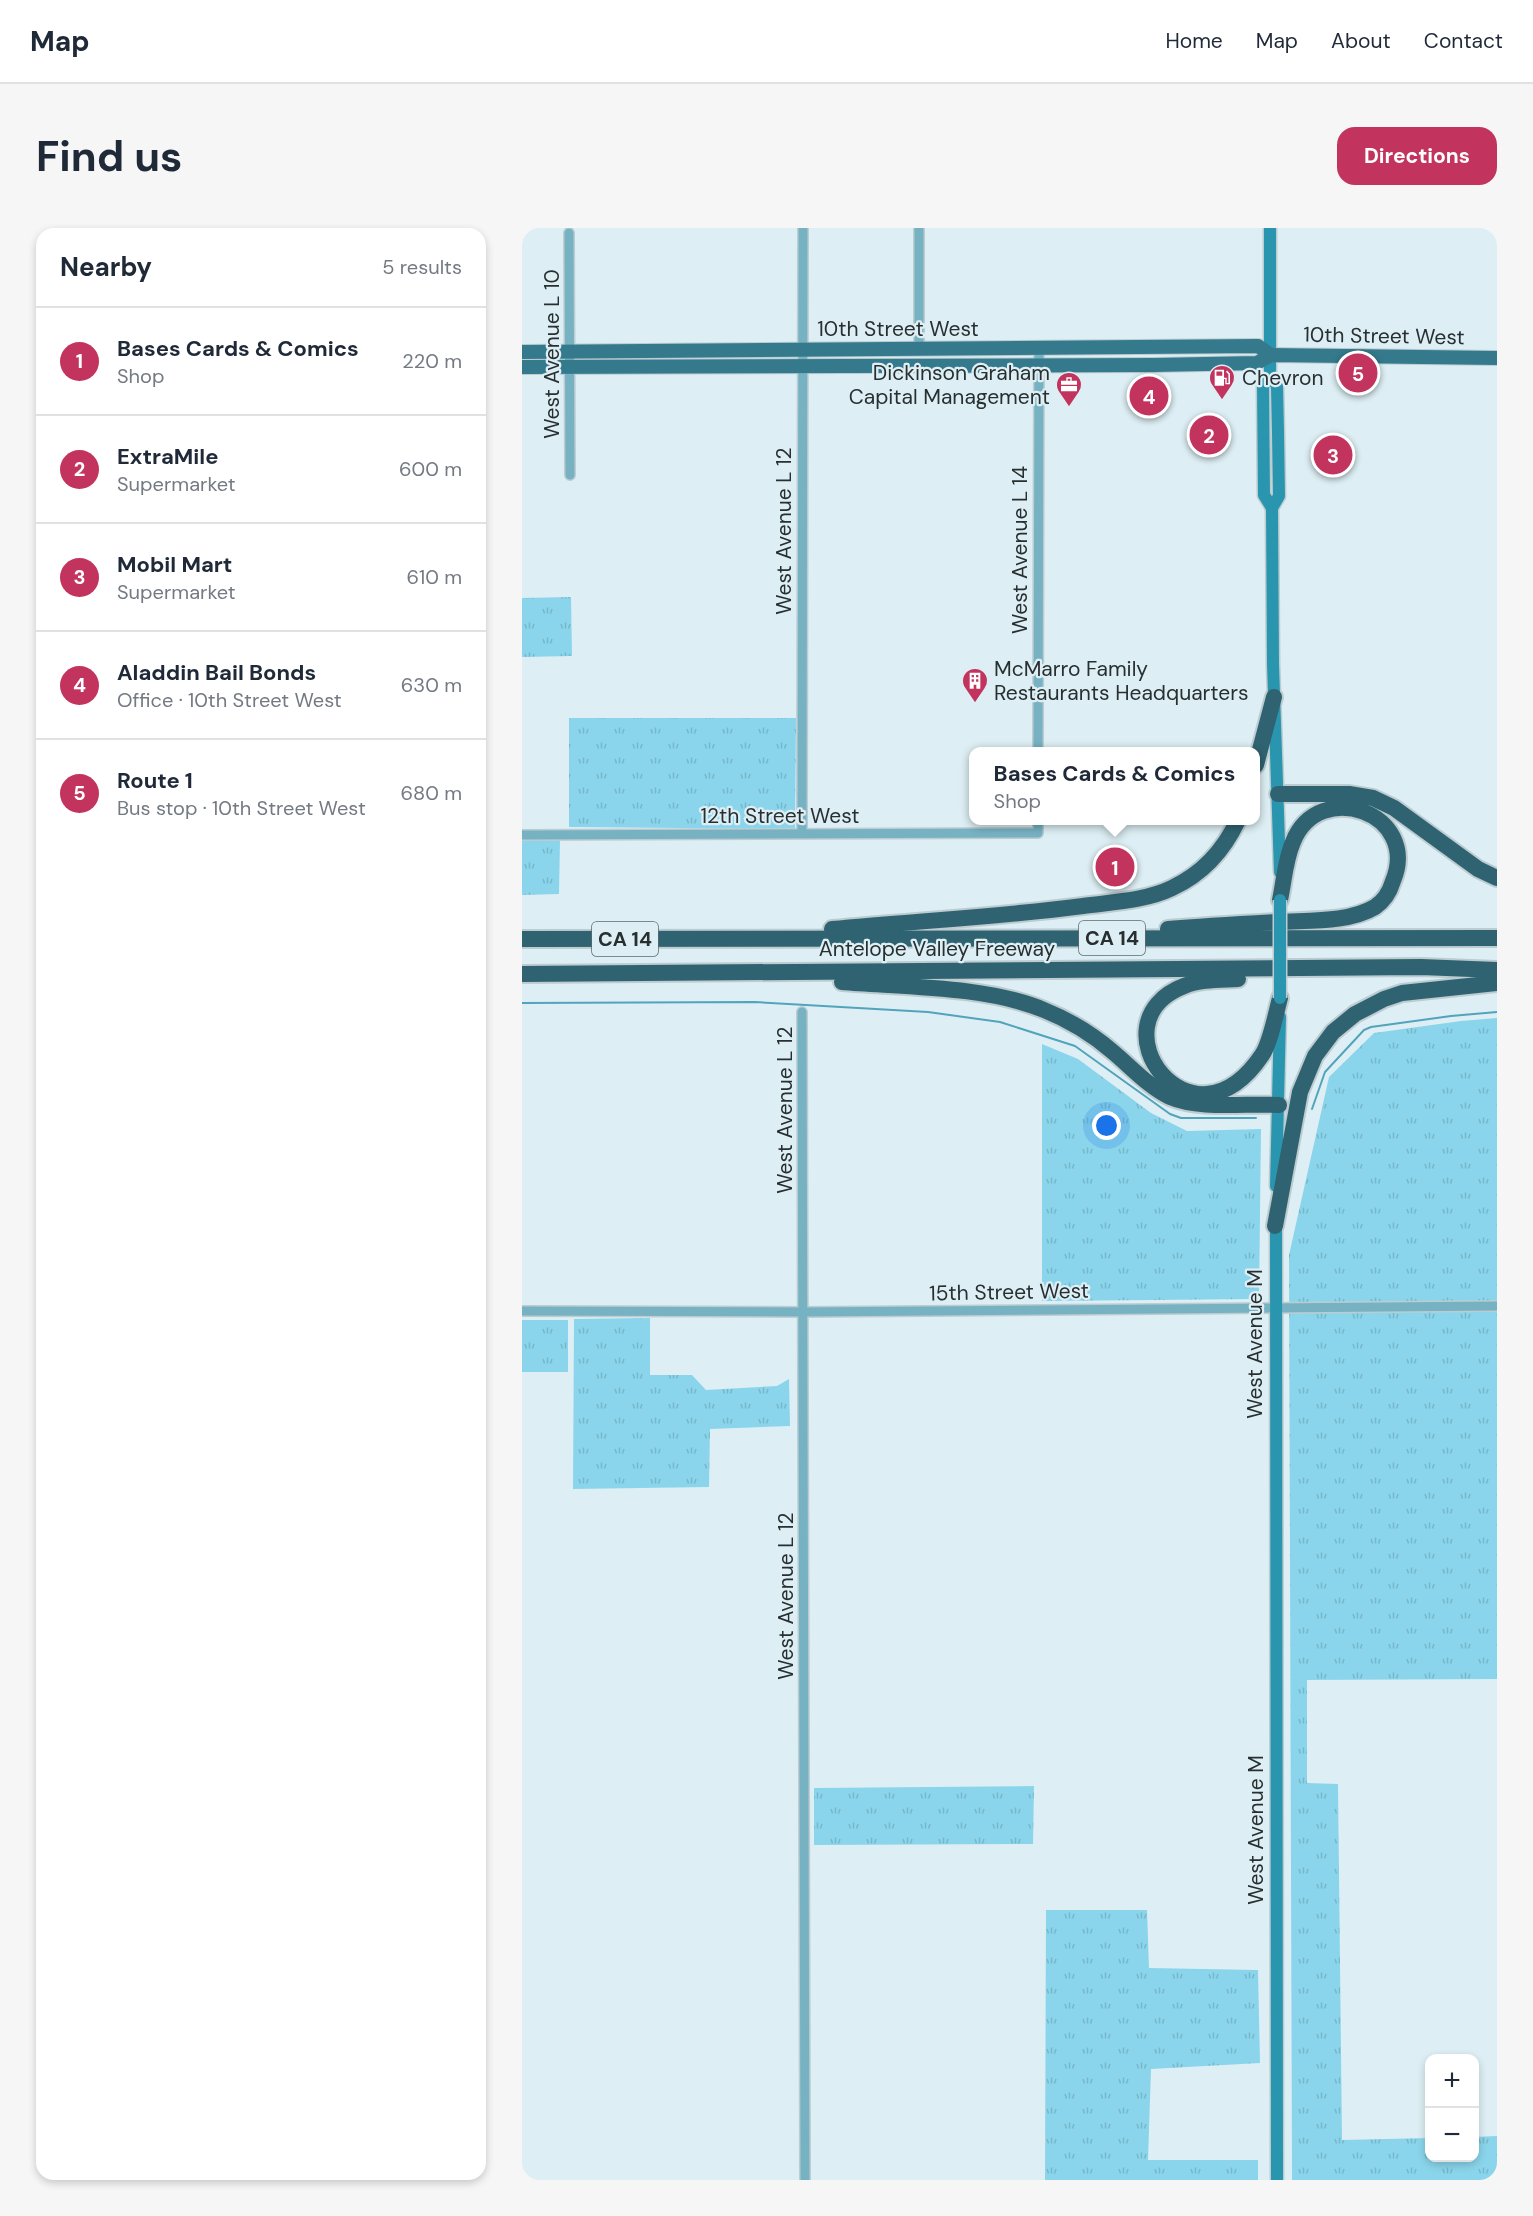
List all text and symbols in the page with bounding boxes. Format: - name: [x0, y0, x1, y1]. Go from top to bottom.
- text: Map: [30, 23, 90, 60]
- text: Home: [1165, 27, 1223, 55]
- text: Map: [1256, 27, 1298, 55]
- text: About: [1331, 27, 1391, 55]
- text: Contact: [1424, 27, 1503, 55]
- button: Directions: [1337, 127, 1497, 185]
- text: Find us: [36, 129, 182, 184]
- text: Nearby: [60, 250, 152, 284]
- text: 5 results: [382, 254, 462, 280]
- street label: West Avenue L 10: [538, 269, 566, 439]
- street label: 10th Street West: [817, 315, 979, 343]
- street label: 10th Street West: [1303, 321, 1465, 351]
- text: Bases Cards & Comics: [117, 334, 359, 363]
- text: 1: [76, 348, 83, 374]
- text: 220 m: [402, 348, 462, 374]
- pin: 5: [1338, 350, 1378, 396]
- place label: Dickinson Graham Capital Management: [849, 359, 1050, 411]
- text: Shop: [117, 363, 164, 389]
- fuel station icon: Chevron: [1207, 363, 1237, 401]
- place label: Chevron: [1242, 364, 1324, 392]
- office icon: Dickinson Graham Capital Management: [1054, 370, 1084, 408]
- pin: 4: [1130, 374, 1168, 418]
- pin: 2: [1190, 412, 1228, 458]
- pin: 3: [1314, 432, 1352, 478]
- text: ExtraMile: [117, 442, 218, 471]
- street label: West Avenue L 12: [770, 447, 798, 615]
- text: 2: [74, 456, 85, 482]
- text: 600 m: [399, 456, 462, 482]
- street label: West Avenue L 14: [1006, 466, 1034, 634]
- text: Supermarket: [117, 471, 236, 497]
- text: Mobil Mart: [117, 550, 232, 579]
- text: 3: [73, 564, 86, 590]
- text: 610 m: [406, 564, 462, 590]
- text: Supermarket: [117, 579, 236, 605]
- place label: McMarro Family Restaurants Headquarters: [994, 655, 1249, 707]
- text: Aladdin Bail Bonds: [117, 658, 316, 687]
- building icon: McMarro Family Restaurants Headquarters: [960, 666, 990, 704]
- text: 4: [73, 672, 86, 698]
- text: 630 m: [401, 672, 462, 698]
- text: Office · 10th Street West: [117, 687, 342, 713]
- popup: [969, 747, 1260, 825]
- text: Bases Cards & Comics: [994, 759, 1235, 788]
- text: Route 1: [117, 766, 193, 795]
- text: 5: [73, 780, 86, 806]
- text: 680 m: [400, 780, 462, 806]
- text: Shop: [994, 788, 1041, 814]
- text: Bus stop · 10th Street West: [117, 795, 366, 821]
- street label: 12th Street West: [700, 802, 860, 830]
- pin: 1: [1096, 844, 1134, 890]
- road number: CA 14: [1079, 921, 1145, 955]
- road number: CA 14: [592, 922, 658, 956]
- street label: Antelope Valley Freeway: [819, 935, 1056, 963]
- street label: West Avenue L 12: [771, 1026, 799, 1194]
- your location: [1092, 1111, 1121, 1140]
- street label: West Avenue M: [1241, 1269, 1269, 1419]
- street label: 15th Street West: [929, 1277, 1089, 1307]
- street label: West Avenue L 12: [772, 1512, 800, 1680]
- street label: West Avenue M: [1242, 1755, 1270, 1905]
- map controls: [1425, 2054, 1479, 2162]
- button: +: [1425, 2054, 1479, 2108]
- button: −: [1425, 2108, 1479, 2162]

